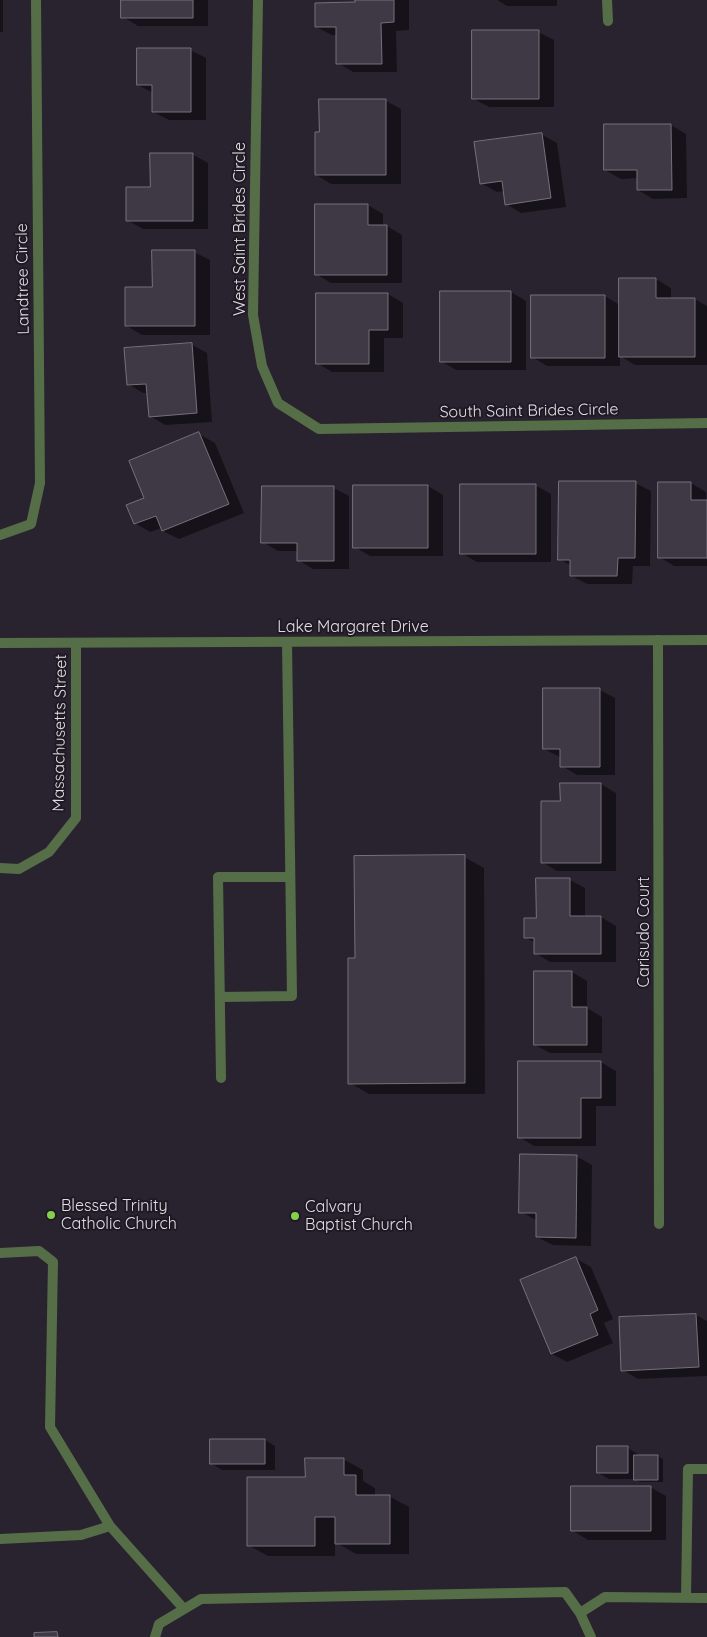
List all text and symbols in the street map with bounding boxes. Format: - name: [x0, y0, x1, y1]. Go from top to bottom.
- street label: West Saint Brides Circle: [230, 142, 250, 316]
- street label: Landtree Circle: [12, 223, 34, 335]
- street label: South Saint Brides Circle: [439, 400, 619, 422]
- street label: Lake Margaret Drive: [277, 617, 429, 637]
- street label: Massachusetts Street: [49, 654, 71, 812]
- street label: Carisudo Court: [634, 877, 654, 987]
- place label: Blessed Trinity Catholic Church: [61, 1196, 177, 1234]
- place label: Calvary Baptist Church: [305, 1197, 413, 1235]
- marker: Blessed Trinity Catholic Church: [45, 1209, 57, 1221]
- marker: Calvary Baptist Church: [289, 1210, 301, 1222]

